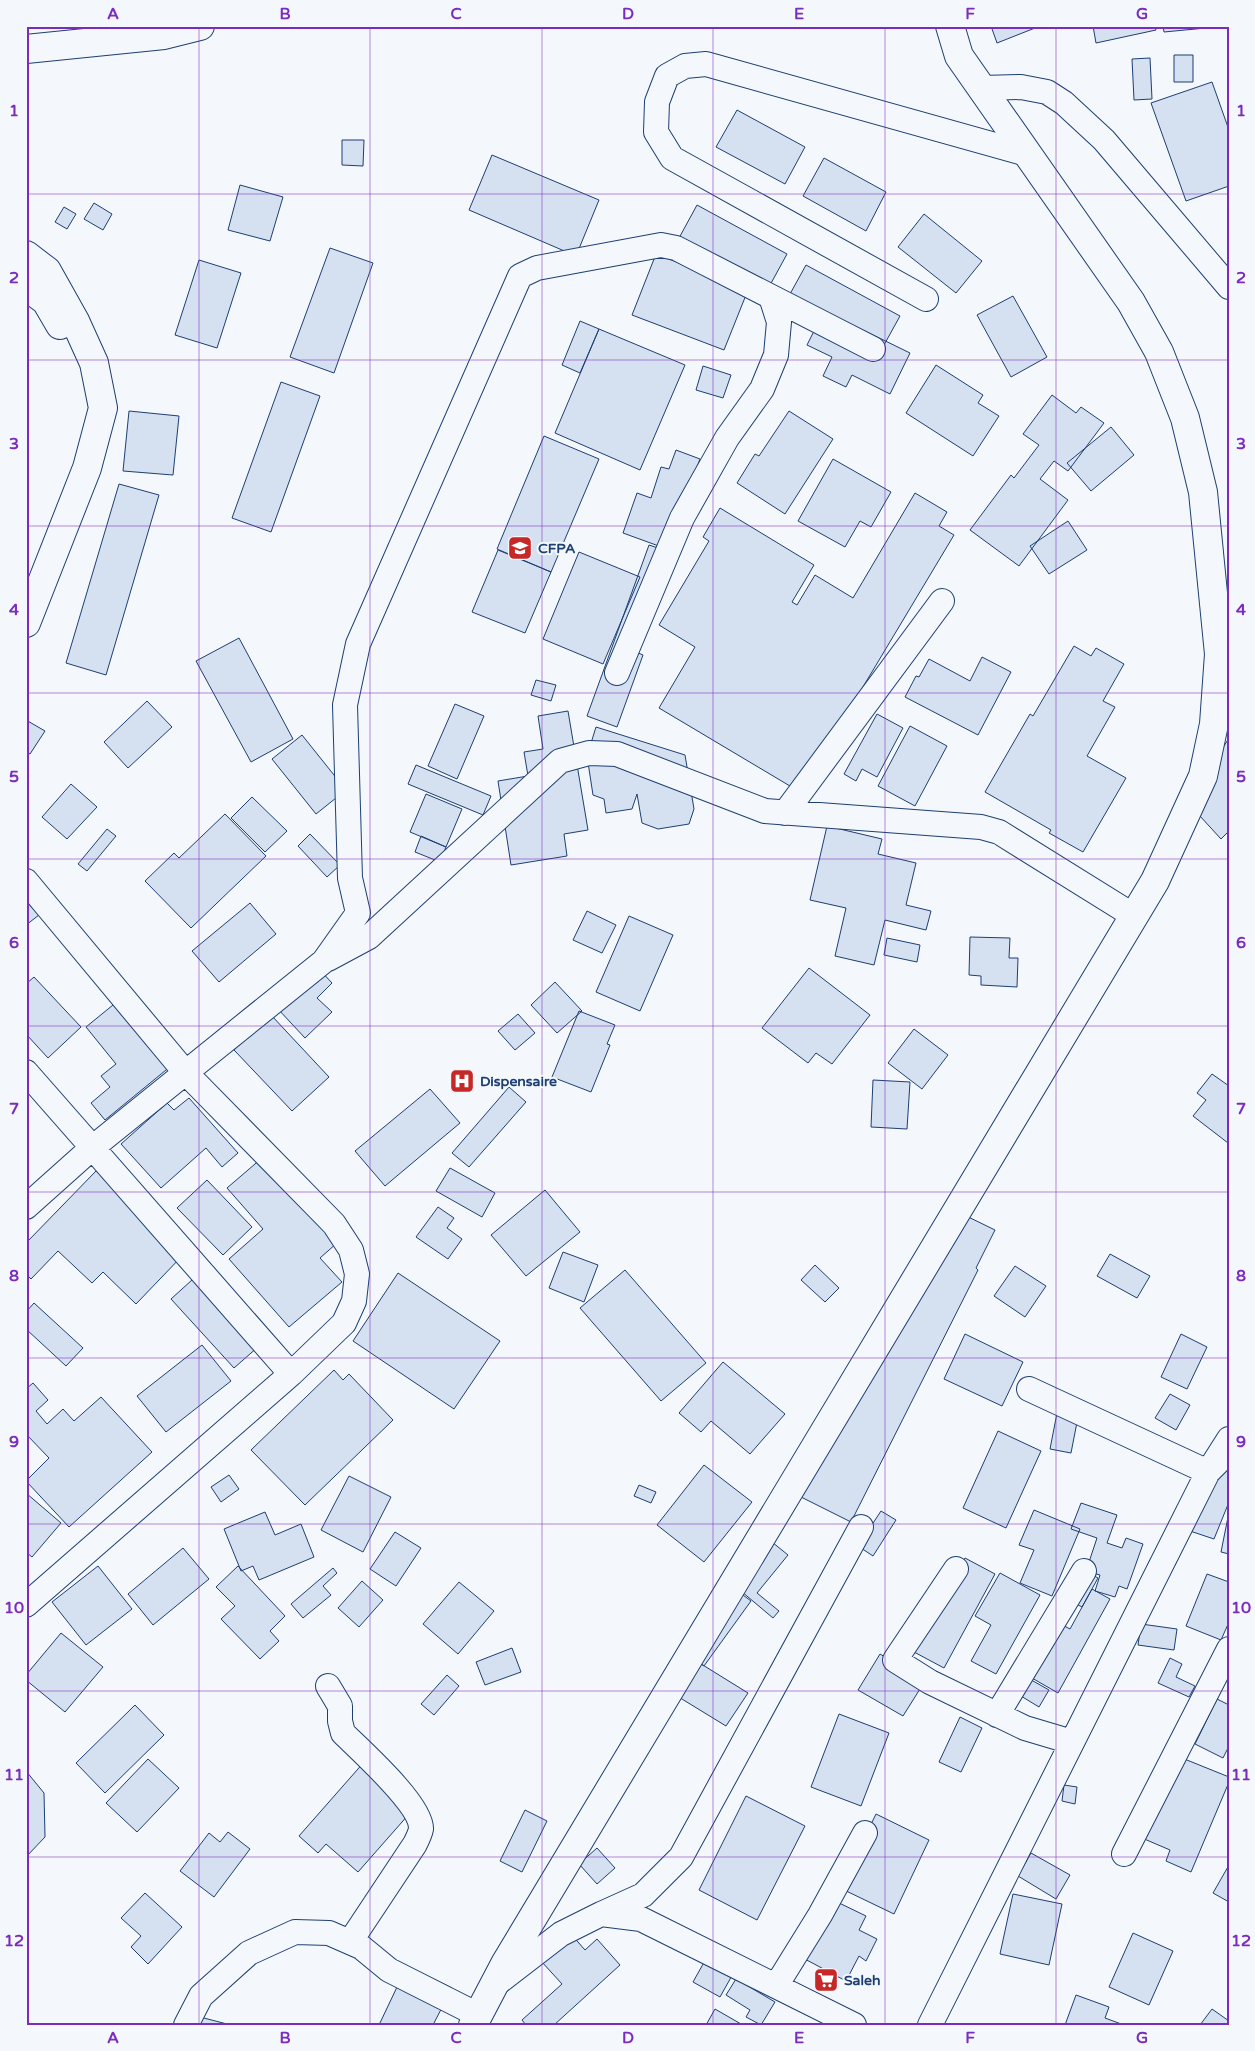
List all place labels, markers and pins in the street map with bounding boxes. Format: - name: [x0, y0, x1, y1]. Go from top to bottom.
- school or university icon: CFPA: [507, 535, 533, 561]
- place label: CFPA: [538, 540, 576, 557]
- hospital icon: Dispensaire: [449, 1068, 475, 1094]
- place label: Dispensaire: [480, 1073, 557, 1090]
- supermarket icon: Saleh: [813, 1967, 839, 1993]
- place label: Saleh: [844, 1972, 880, 1989]

